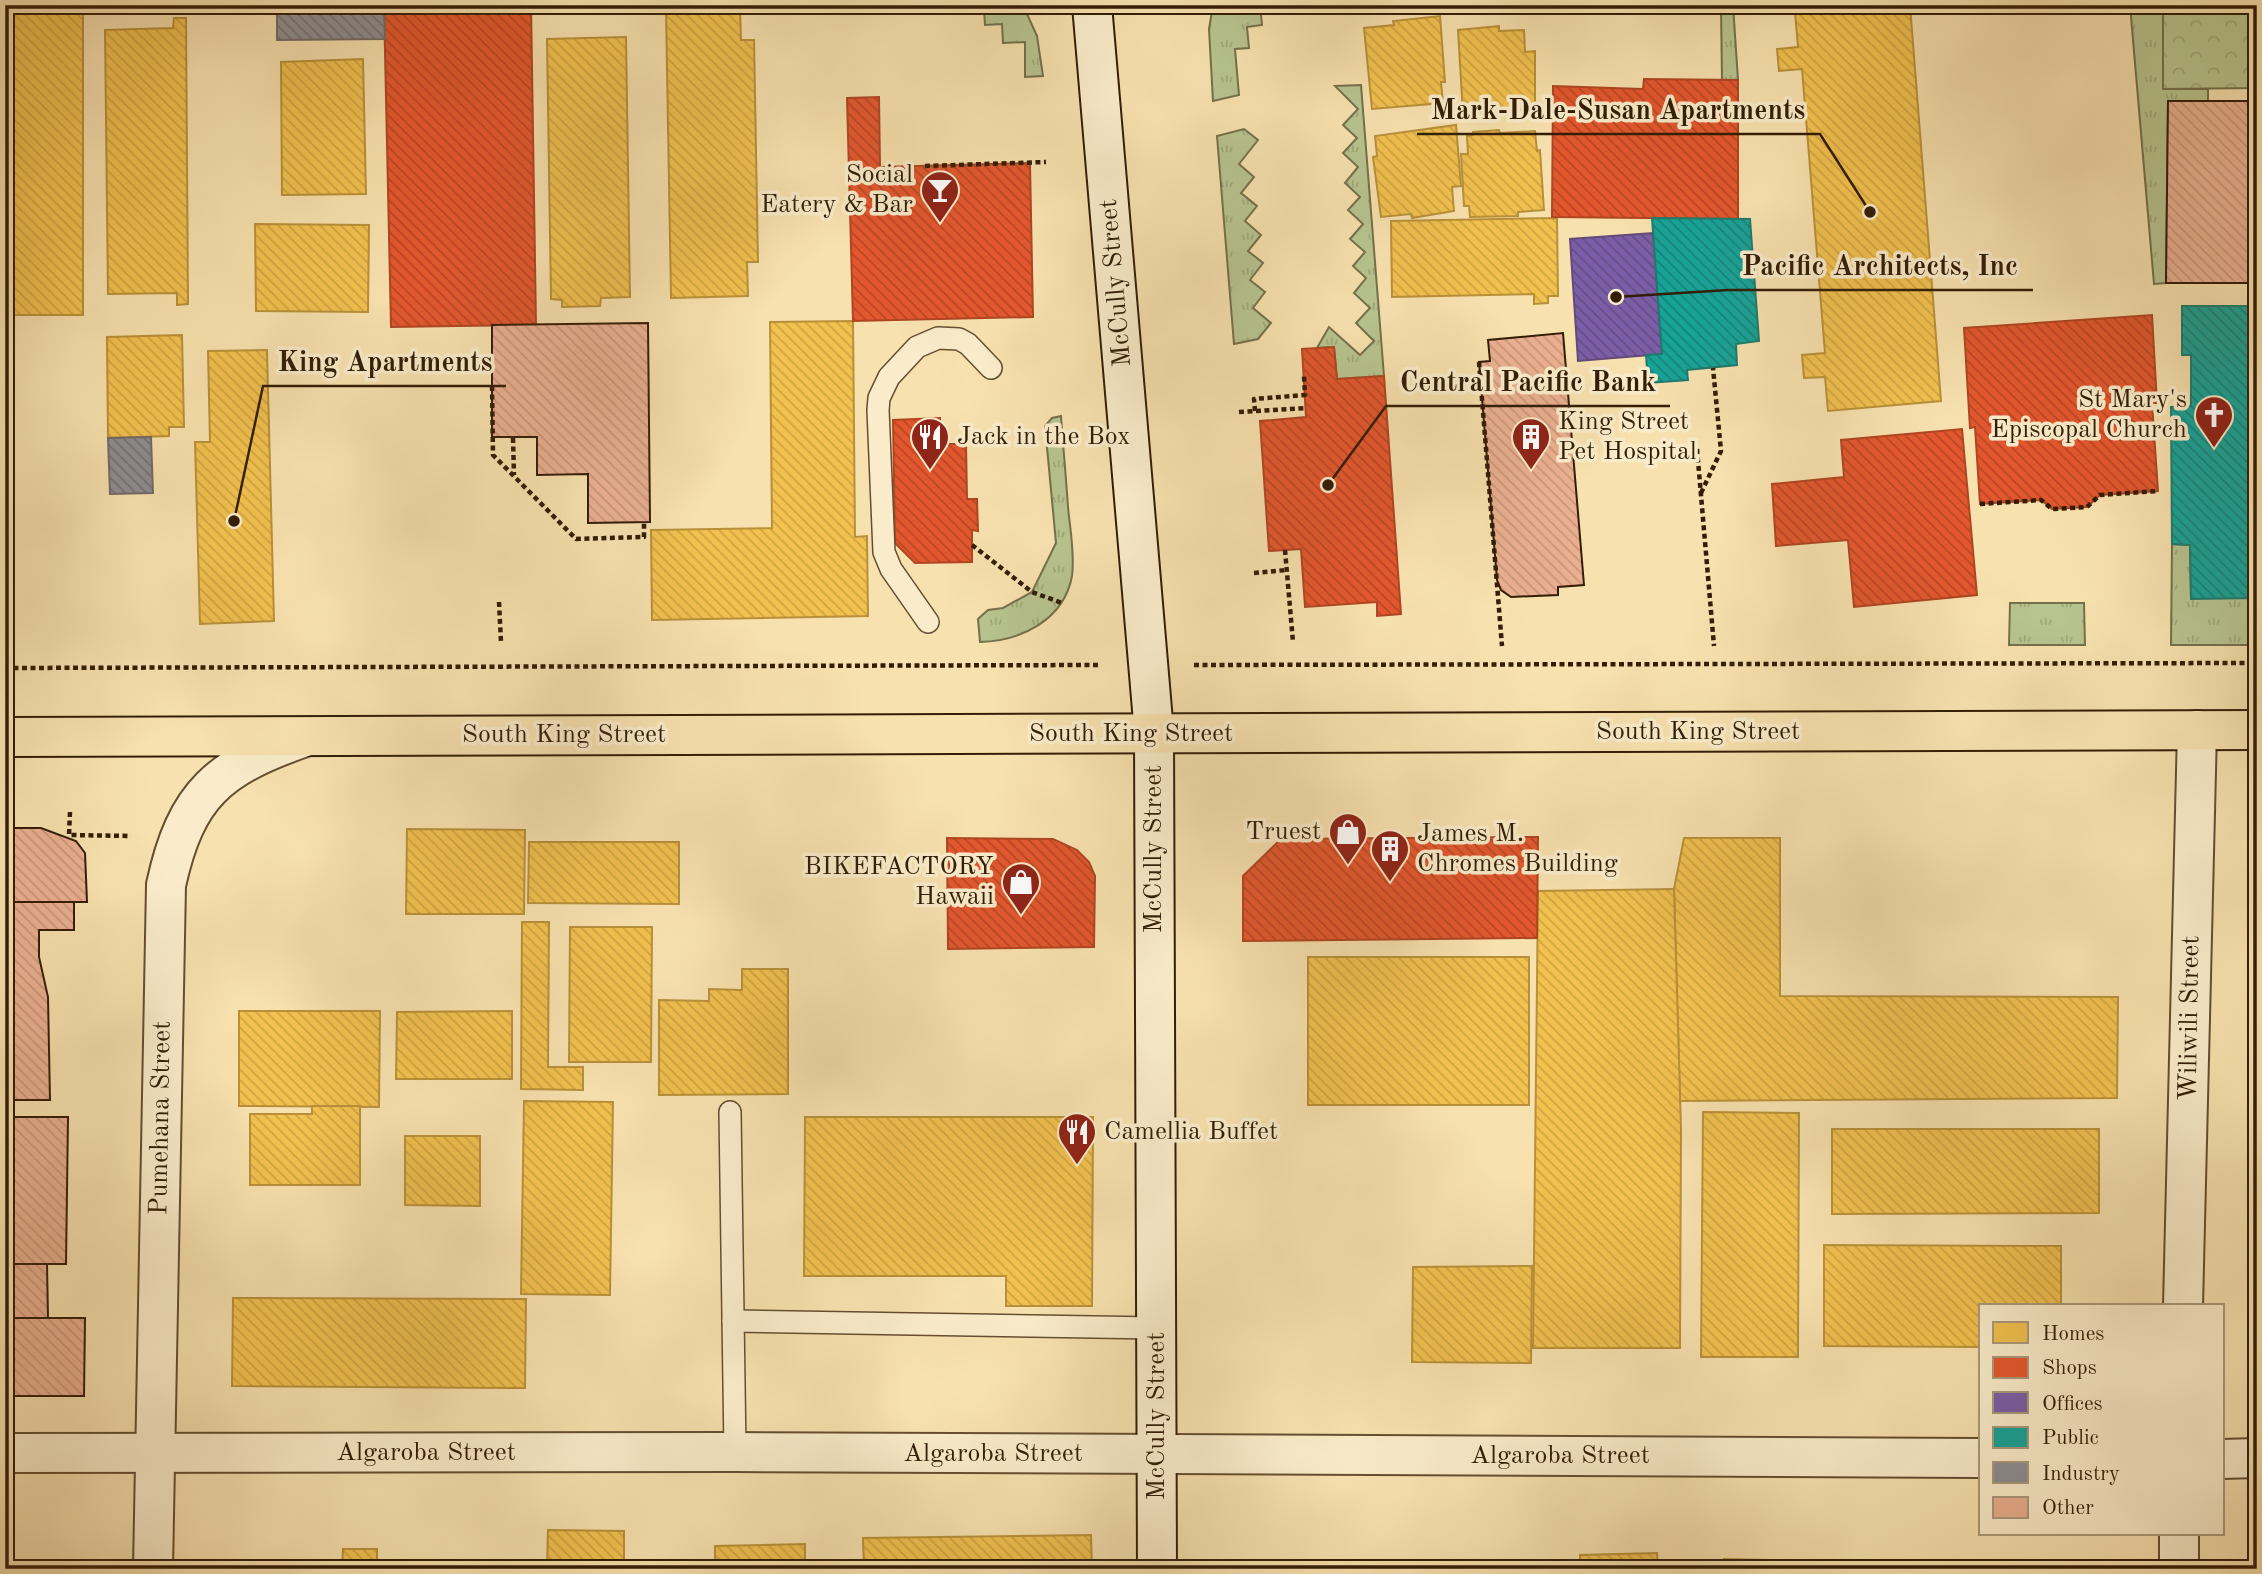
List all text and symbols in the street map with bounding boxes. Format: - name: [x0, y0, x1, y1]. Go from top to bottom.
- callout: Mark-Dale-Susan Apartments: [1417, 85, 1820, 134]
- text: Mark-Dale-Susan Apartments: [1431, 98, 1805, 126]
- place label: Social Eatery & Bar: [760, 162, 913, 218]
- bar icon: Social Eatery & Bar: [919, 169, 961, 224]
- street label: McCully Street: [1096, 198, 1136, 368]
- callout: Pacific Architects, Inc: [1728, 241, 2033, 290]
- text: Pacific Architects, Inc: [1742, 254, 2018, 282]
- callout: King Apartments: [263, 337, 506, 386]
- text: King Apartments: [277, 350, 493, 378]
- callout: Central Pacific Bank: [1386, 357, 1670, 406]
- text: Central Pacific Bank: [1400, 370, 1657, 398]
- place label: St Mary's Episcopal Church: [1991, 387, 2187, 443]
- church icon: St Mary's Episcopal Church: [2193, 394, 2235, 449]
- place label: King Street Pet Hospital: [1558, 409, 1697, 465]
- restaurant icon: Jack in the Box: [909, 416, 951, 471]
- building icon: King Street Pet Hospital: [1510, 416, 1552, 471]
- place label: Jack in the Box: [957, 424, 1131, 450]
- street label: South King Street: [1596, 719, 1800, 745]
- street label: South King Street: [1029, 721, 1233, 747]
- street label: South King Street: [462, 722, 666, 748]
- street label: McCully Street: [1141, 765, 1167, 933]
- shop icon: Truest: [1327, 811, 1369, 866]
- place label: Truest: [1246, 819, 1321, 845]
- place label: James M. Chromes Building: [1417, 821, 1618, 877]
- building icon: James M. Chromes Building: [1369, 828, 1411, 883]
- place label: BIKEFACTORY Hawaii: [804, 854, 994, 910]
- shop icon: BIKEFACTORY Hawaii: [1000, 861, 1042, 916]
- street label: Wiliwili Street: [2176, 935, 2204, 1101]
- street label: Pumehana Street: [146, 1021, 176, 1215]
- restaurant icon: Camellia Buffet: [1056, 1111, 1098, 1166]
- place label: Camellia Buffet: [1104, 1119, 1278, 1145]
- legend: [1979, 1304, 2224, 1536]
- text: Homes: [2042, 1324, 2104, 1345]
- street label: McCully Street: [1144, 1332, 1170, 1500]
- text: Shops: [2042, 1358, 2097, 1379]
- text: Offices: [2042, 1394, 2103, 1415]
- text: Public: [2042, 1428, 2099, 1449]
- street label: Algaroba Street: [336, 1440, 516, 1466]
- street label: Algaroba Street: [903, 1441, 1083, 1467]
- street label: Algaroba Street: [1470, 1443, 1650, 1469]
- text: Industry: [2042, 1464, 2120, 1485]
- text: Other: [2042, 1498, 2094, 1519]

